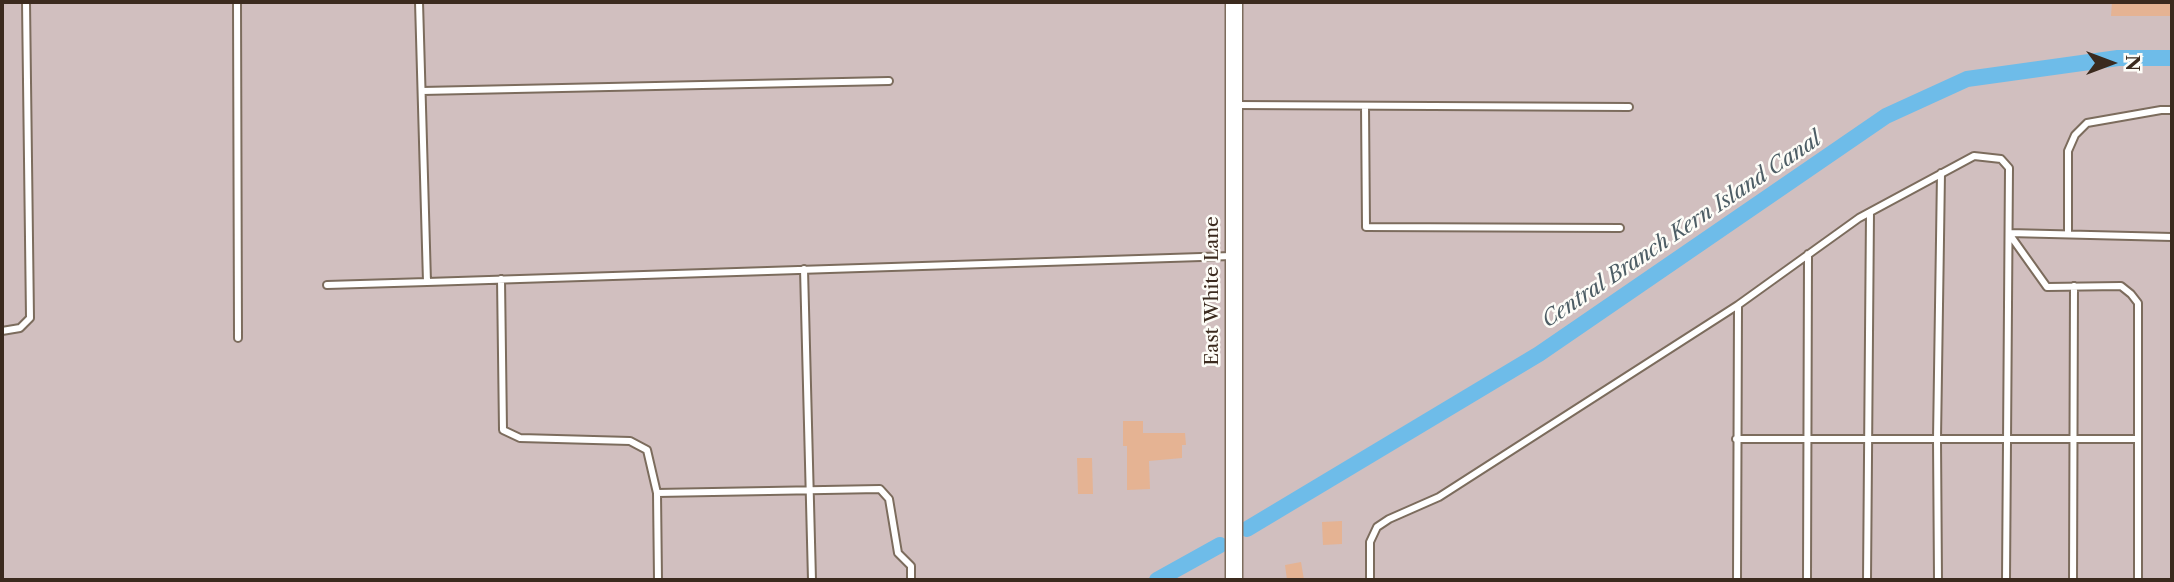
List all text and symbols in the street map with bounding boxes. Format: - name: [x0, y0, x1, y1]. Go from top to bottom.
- north arrow: [2076, 28, 2146, 98]
- text: N: [2121, 55, 2144, 71]
- water label: Central Branch Kern Island Canal: [1537, 127, 1827, 333]
- street label: East White Lane: [1202, 216, 1224, 366]

